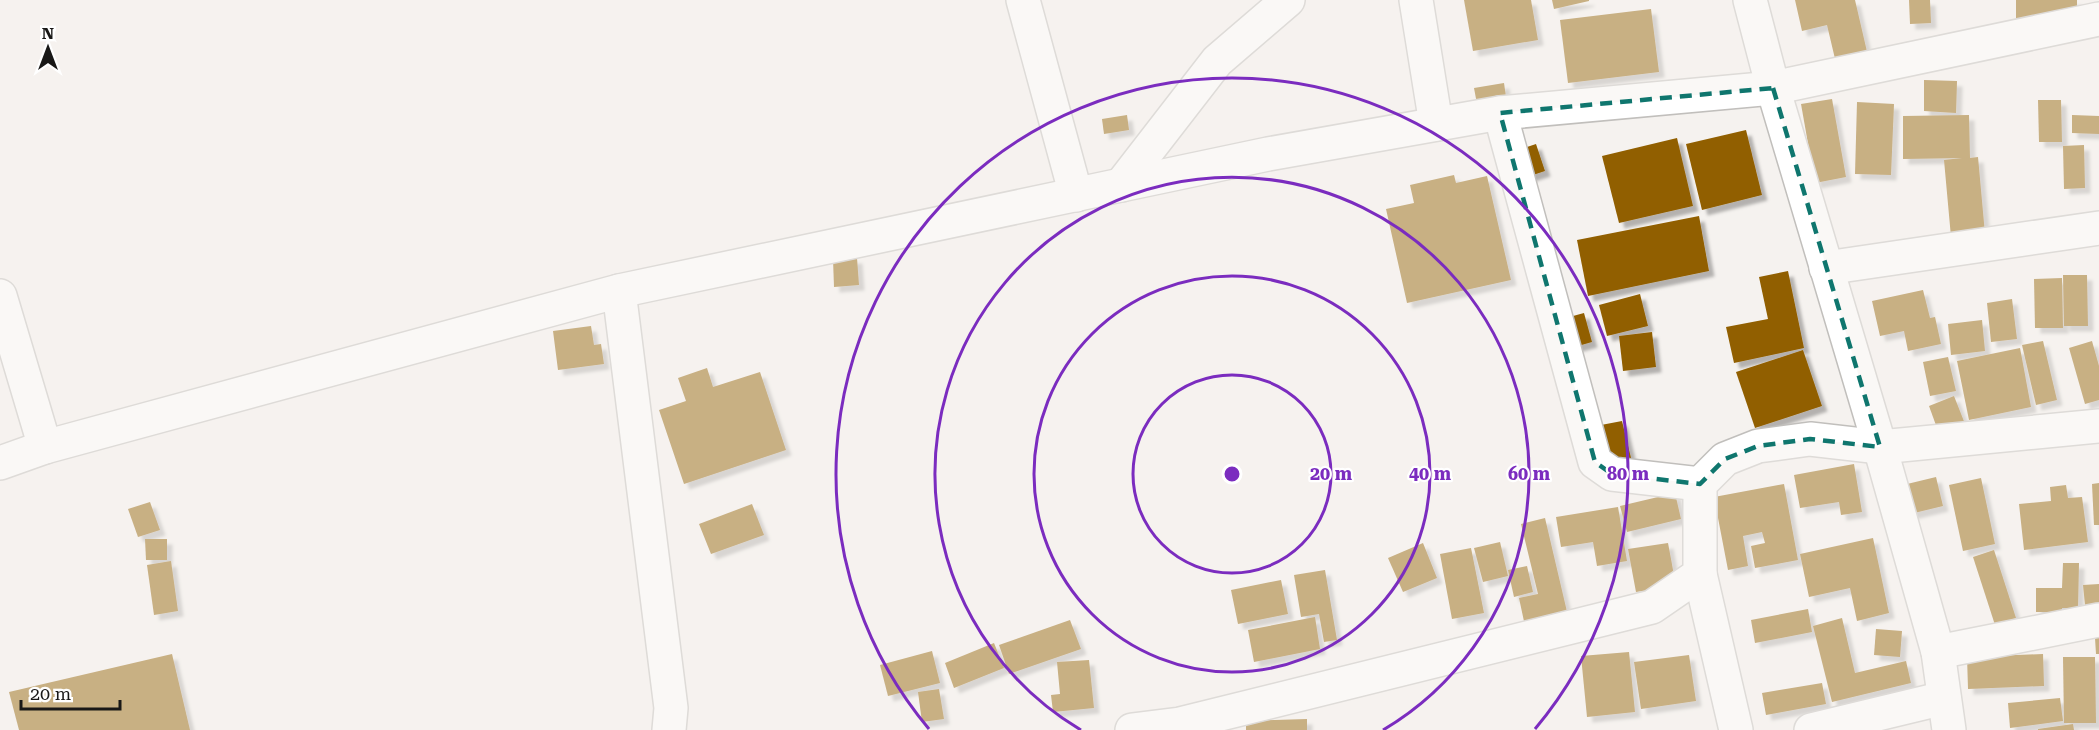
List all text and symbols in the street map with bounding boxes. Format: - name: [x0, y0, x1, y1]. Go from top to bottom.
- north arrow: [18, 18, 78, 78]
- text: N: [42, 24, 54, 43]
- text: 20 m: [1310, 463, 1353, 484]
- text: 40 m: [1409, 463, 1452, 484]
- text: 60 m: [1508, 463, 1551, 484]
- text: 80 m: [1607, 463, 1650, 484]
- centre of rings: [1222, 464, 1242, 484]
- scale bar: [21, 673, 120, 711]
- text: 20 m: [30, 683, 71, 704]

